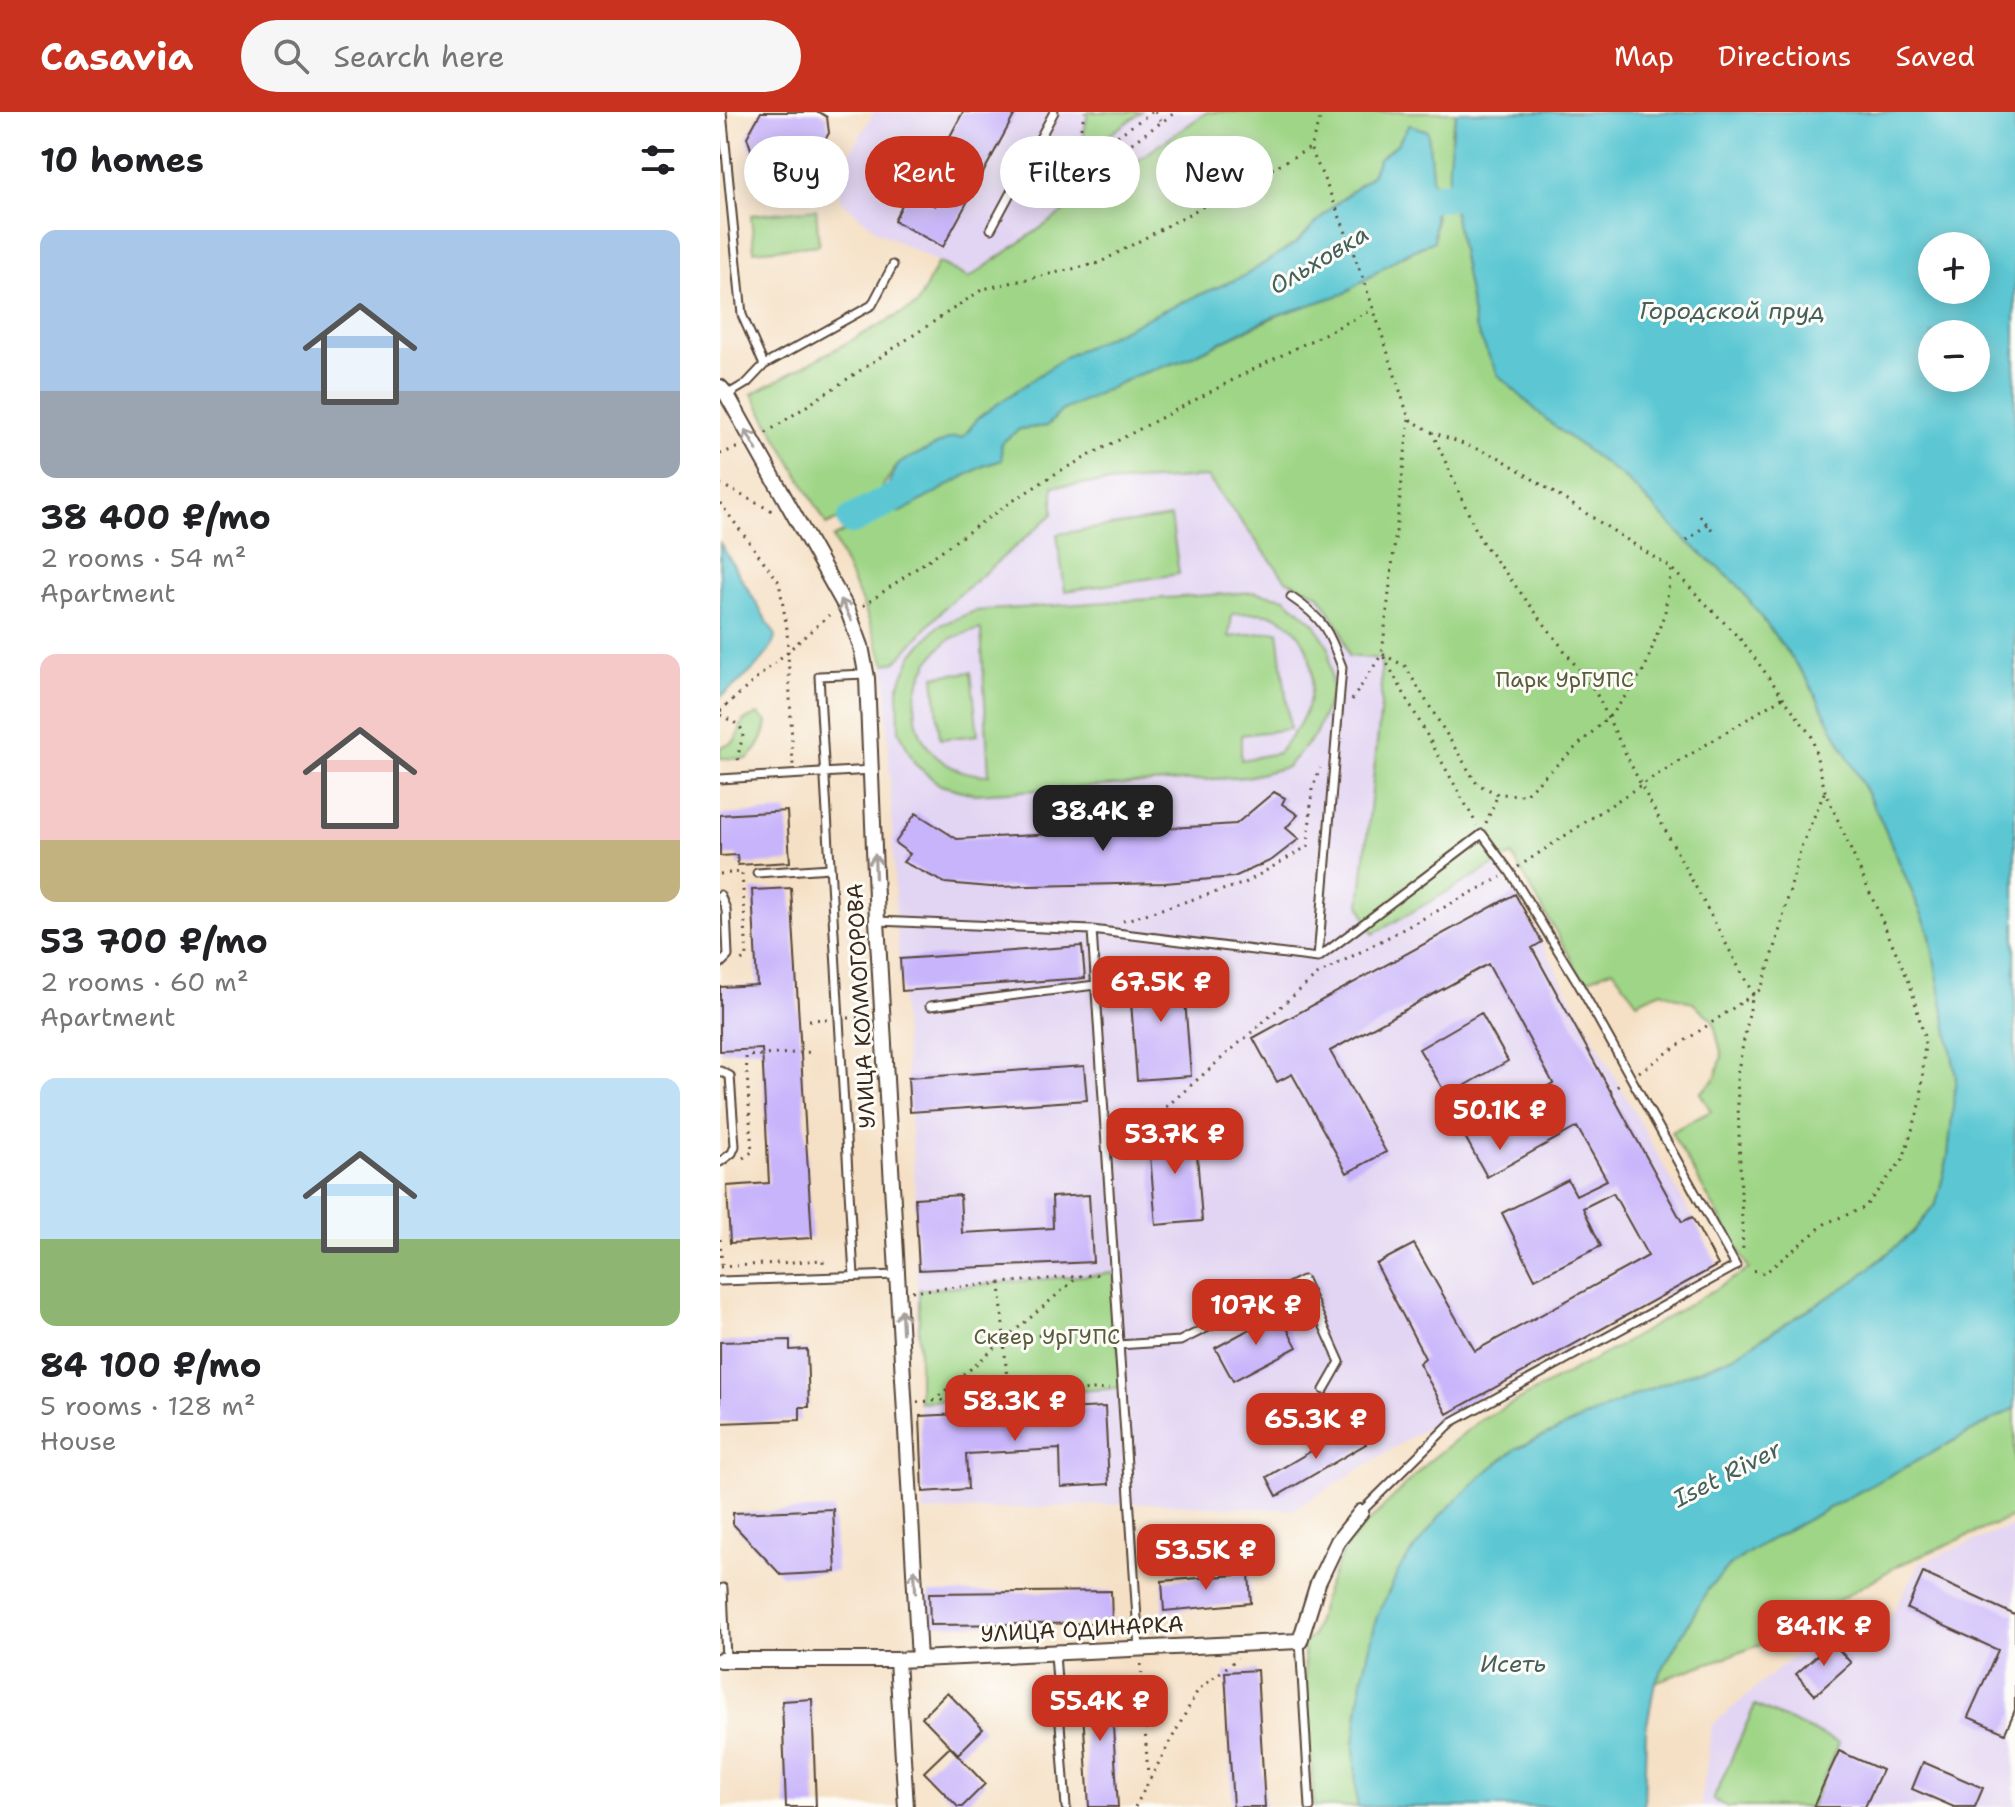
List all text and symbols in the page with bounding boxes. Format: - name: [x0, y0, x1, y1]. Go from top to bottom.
- search box: [241, 20, 801, 92]
- text: Casavia: [40, 31, 193, 82]
- icon: search: [269, 34, 313, 78]
- text: Search here: [333, 36, 505, 77]
- text: Map: [1614, 37, 1674, 75]
- text: Directions: [1718, 37, 1852, 75]
- text: Saved: [1896, 37, 1975, 75]
- chip: Buy: [744, 136, 849, 208]
- chip: Rent: [865, 136, 984, 208]
- chip: Filters: [1000, 136, 1140, 208]
- chip: New: [1156, 136, 1273, 208]
- text: 10 homes: [40, 137, 204, 183]
- icon: filters: [636, 138, 680, 182]
- water label: Ольховка: [1263, 218, 1375, 302]
- map controls: [1918, 232, 1990, 392]
- button: +: [1918, 232, 1990, 304]
- icon: home: [288, 282, 432, 426]
- water label: Городской пруд: [1639, 295, 1825, 327]
- button: −: [1918, 320, 1990, 392]
- one-way arrow: [743, 429, 759, 452]
- text: 38 400 ₽/mo: [40, 494, 271, 540]
- text: 2 rooms · 54 m²: [40, 540, 246, 575]
- text: Apartment: [40, 575, 176, 610]
- one-way arrow: [838, 598, 853, 622]
- park label: Парк УрГУПС: [1496, 665, 1634, 694]
- icon: home: [288, 706, 432, 850]
- pin: 38.4K ₽: [1029, 785, 1177, 853]
- text: 38.4K ₽: [1051, 793, 1155, 828]
- one-way arrow: [868, 853, 883, 880]
- street label: УЛИЦА КОЛМОГОРОВА: [840, 883, 882, 1129]
- text: 53 700 ₽/mo: [40, 918, 268, 964]
- pin: 67.5K ₽: [1087, 956, 1235, 1024]
- text: 2 rooms · 60 m²: [40, 964, 249, 999]
- text: 67.5K ₽: [1110, 964, 1212, 999]
- text: Apartment: [40, 999, 176, 1034]
- pin: 50.1K ₽: [1426, 1084, 1574, 1152]
- text: 50.1K ₽: [1453, 1092, 1547, 1127]
- pin: 53.7K ₽: [1101, 1108, 1249, 1176]
- text: 53.7K ₽: [1125, 1116, 1226, 1151]
- icon: home: [288, 1130, 432, 1274]
- pin: 107K ₽: [1191, 1279, 1321, 1347]
- text: 107K ₽: [1210, 1287, 1302, 1322]
- one-way arrow: [894, 1308, 909, 1335]
- park label: Сквер УрГУПС: [973, 1322, 1121, 1351]
- text: 84 100 ₽/mo: [40, 1342, 262, 1388]
- pin: 58.3K ₽: [941, 1375, 1089, 1443]
- text: 58.3K ₽: [963, 1383, 1067, 1418]
- text: 5 rooms · 128 m²: [40, 1388, 256, 1423]
- pin: 65.3K ₽: [1242, 1393, 1390, 1461]
- text: 65.3K ₽: [1264, 1401, 1368, 1436]
- text: House: [40, 1423, 116, 1458]
- water label: Iset River: [1666, 1433, 1787, 1515]
- pin: 53.5K ₽: [1132, 1524, 1280, 1592]
- text: 53.5K ₽: [1155, 1532, 1257, 1567]
- one-way arrow: [907, 1568, 922, 1595]
- pin: 84.1K ₽: [1750, 1600, 1898, 1668]
- text: 84.1K ₽: [1776, 1608, 1872, 1643]
- street label: УЛИЦА ОДИНАРКА: [980, 1609, 1184, 1649]
- water label: Исеть: [1480, 1648, 1546, 1680]
- pin: 55.4K ₽: [1026, 1675, 1174, 1743]
- text: 55.4K ₽: [1050, 1683, 1150, 1718]

